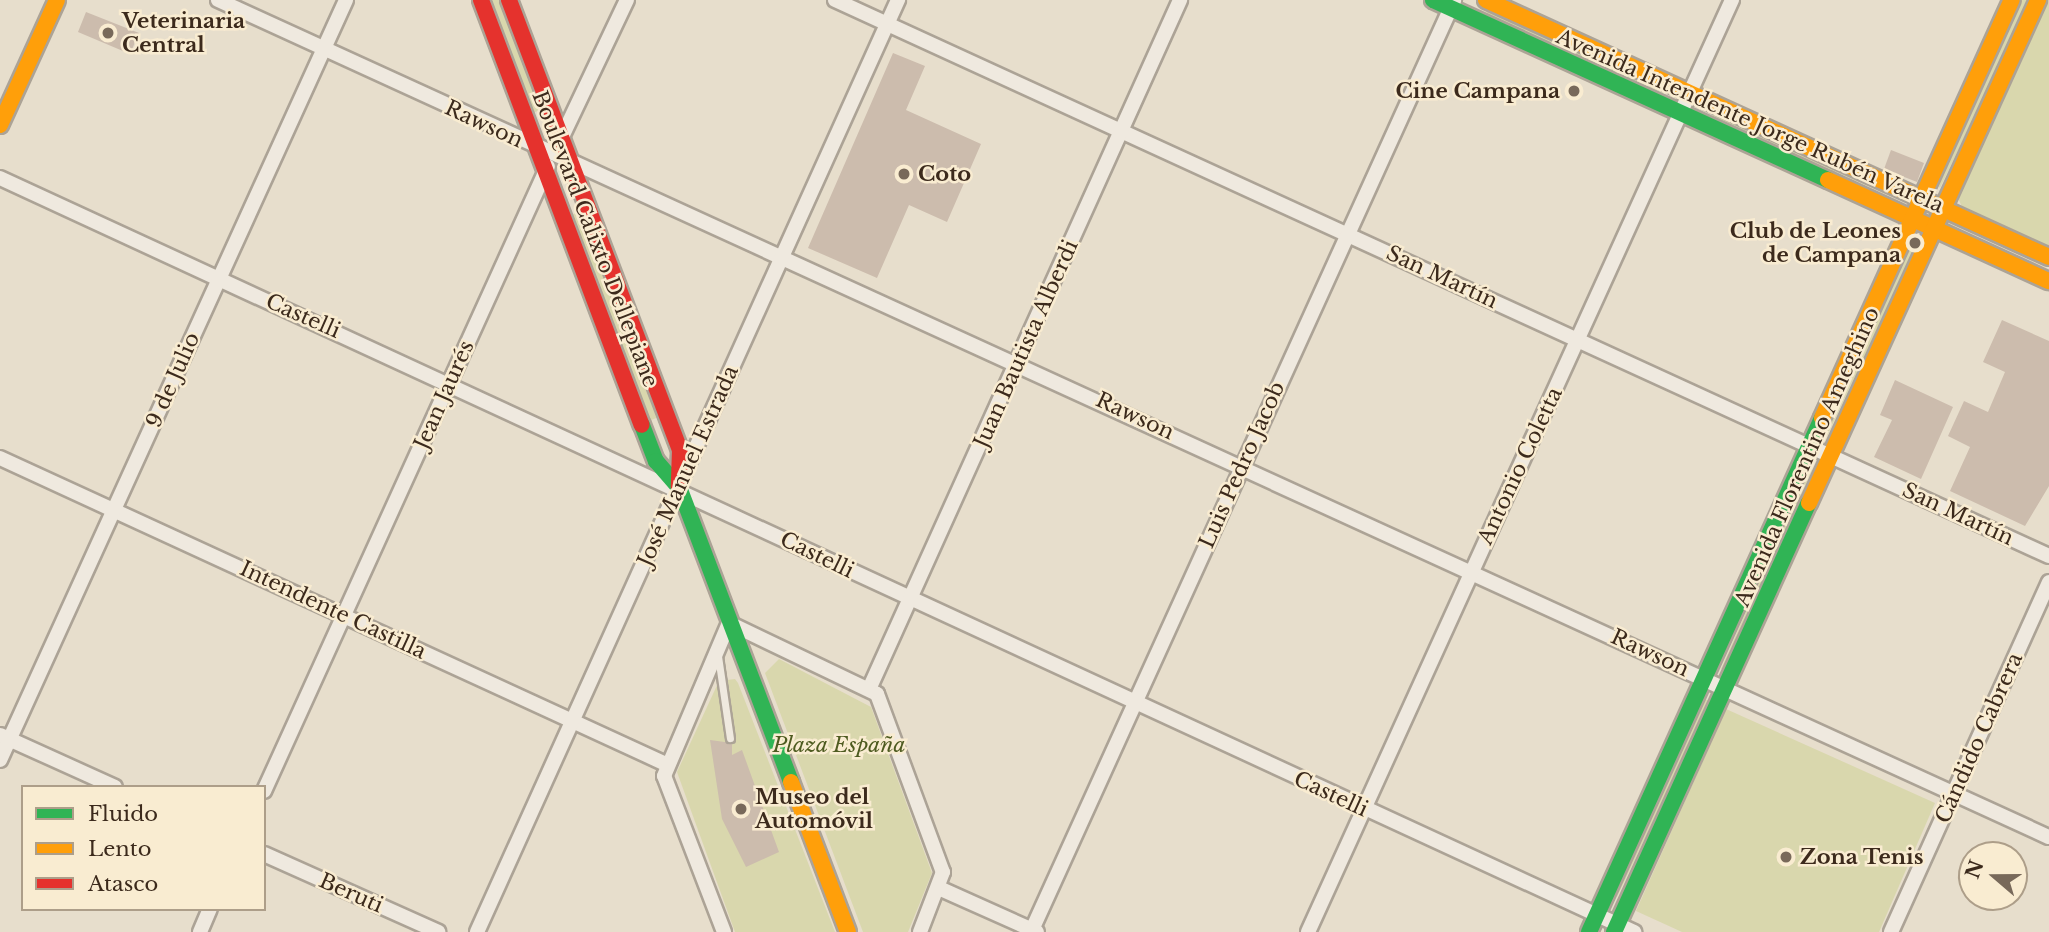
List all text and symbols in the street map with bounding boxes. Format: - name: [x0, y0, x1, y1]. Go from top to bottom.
- place label: Veterinaria Central: [122, 8, 245, 58]
- street label: Avenida Intendente Jorge Rubén Varela: [1552, 24, 1948, 218]
- marker: Veterinaria Central: [100, 25, 116, 41]
- place label: Cine Campana: [1395, 78, 1560, 104]
- marker: Cine Campana: [1566, 83, 1582, 99]
- street label: Boulevard Calixto Dellepiane: [527, 87, 663, 391]
- street label: Rawson: [441, 95, 527, 153]
- place label: Coto: [918, 161, 971, 187]
- marker: Coto: [896, 166, 912, 182]
- place label: Club de Leones de Campana: [1730, 218, 1901, 268]
- marker: Club de Leones de Campana: [1907, 235, 1923, 251]
- street label: Juan Bautista Alberdi: [969, 236, 1083, 452]
- street label: San Martín: [1382, 240, 1502, 314]
- street label: Castelli: [262, 288, 344, 344]
- street label: Avenida Florentino Ameghino: [1729, 303, 1885, 611]
- street label: 9 de Julio: [141, 329, 205, 431]
- street label: Jean Jaurés: [409, 337, 479, 453]
- street label: José Manuel Estrada: [632, 362, 744, 570]
- street label: Luis Pedro Jacob: [1194, 378, 1290, 552]
- street label: Antonio Coletta: [1473, 383, 1567, 549]
- street label: Rawson: [1092, 387, 1178, 445]
- street label: San Martín: [1898, 477, 2018, 551]
- street label: Castelli: [776, 526, 858, 584]
- street label: Intendente Castilla: [236, 556, 430, 664]
- street label: Rawson: [1607, 624, 1693, 682]
- street label: Cándido Cabrera: [1930, 649, 2028, 827]
- park label: Plaza España: [772, 732, 906, 758]
- street label: Castelli: [1290, 766, 1372, 822]
- place label: Museo del Automóvil: [755, 784, 873, 834]
- legend: [21, 785, 266, 911]
- text: Fluido: [88, 801, 158, 827]
- marker: Museo del Automóvil: [733, 801, 749, 817]
- text: Lento: [88, 836, 151, 862]
- north arrow: [1958, 841, 2028, 911]
- place label: Zona Tenis: [1800, 844, 1924, 870]
- marker: Zona Tenis: [1778, 849, 1794, 865]
- text: N: [1961, 857, 1989, 882]
- street label: Beruti: [315, 868, 387, 918]
- text: Atasco: [88, 871, 158, 897]

